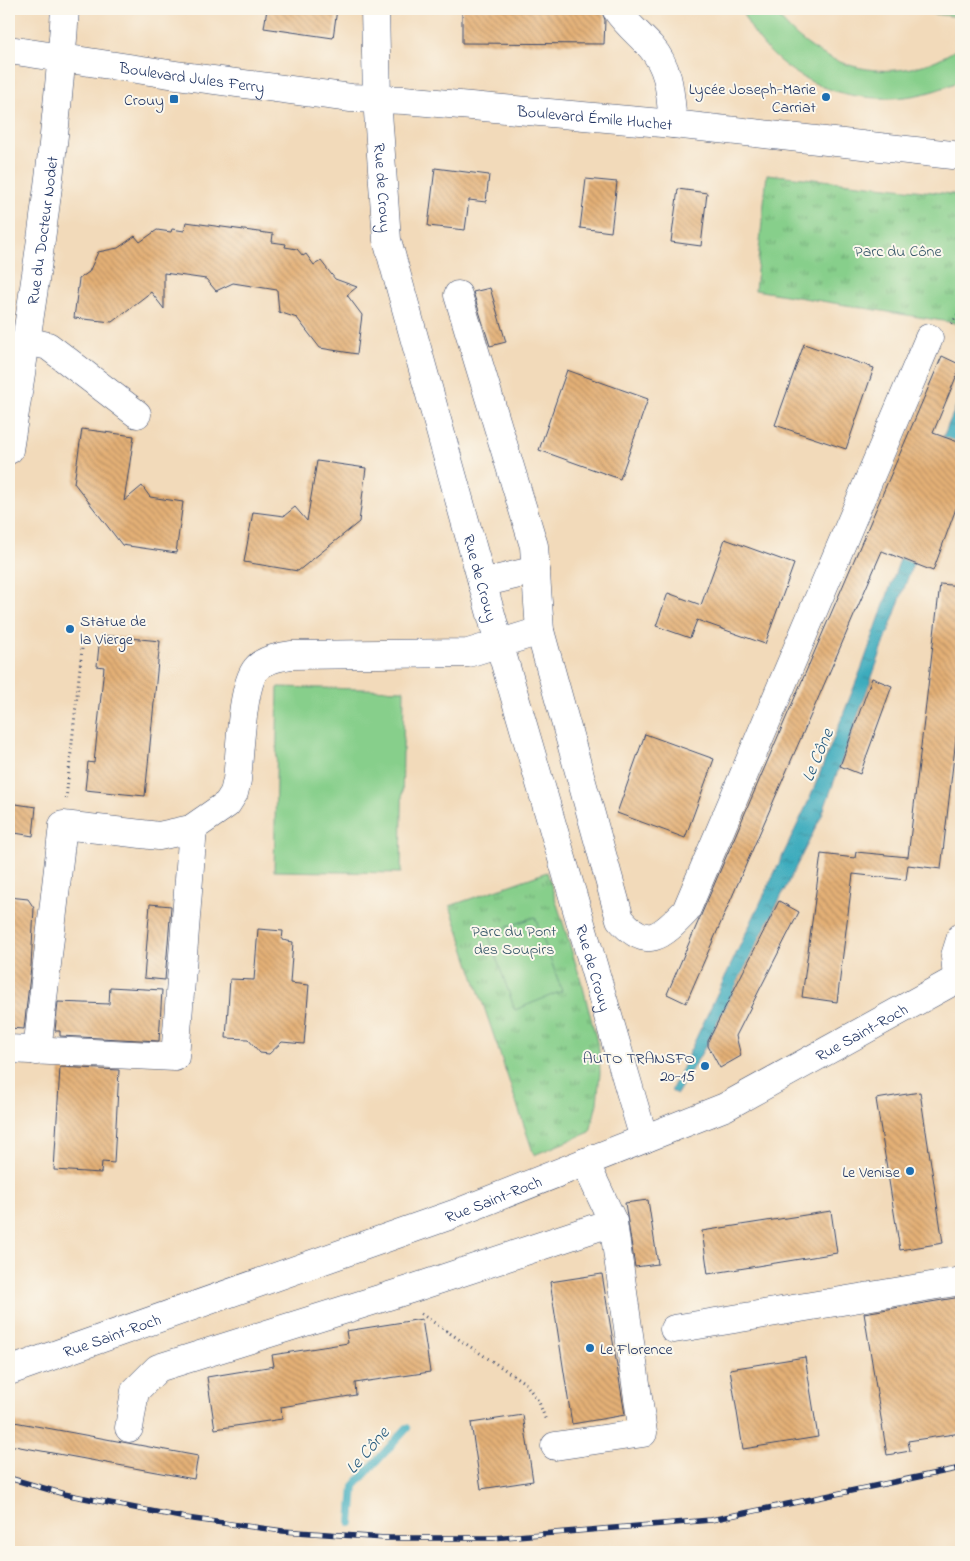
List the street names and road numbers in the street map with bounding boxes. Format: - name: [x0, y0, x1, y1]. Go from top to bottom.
- street label: Boulevard Jules Ferry: [117, 57, 266, 101]
- street label: Boulevard Émile Huchet: [515, 100, 674, 138]
- street label: Rue de Crouy: [366, 142, 396, 233]
- street label: Rue du Docteur Nodet: [22, 154, 66, 307]
- street label: Rue de Crouy: [455, 532, 503, 625]
- street label: Rue de Crouy: [568, 922, 616, 1015]
- street label: Rue Saint-Roch: [812, 998, 913, 1069]
- street label: Rue Saint-Roch: [442, 1170, 546, 1230]
- street label: Rue Saint-Roch: [60, 1308, 165, 1365]

